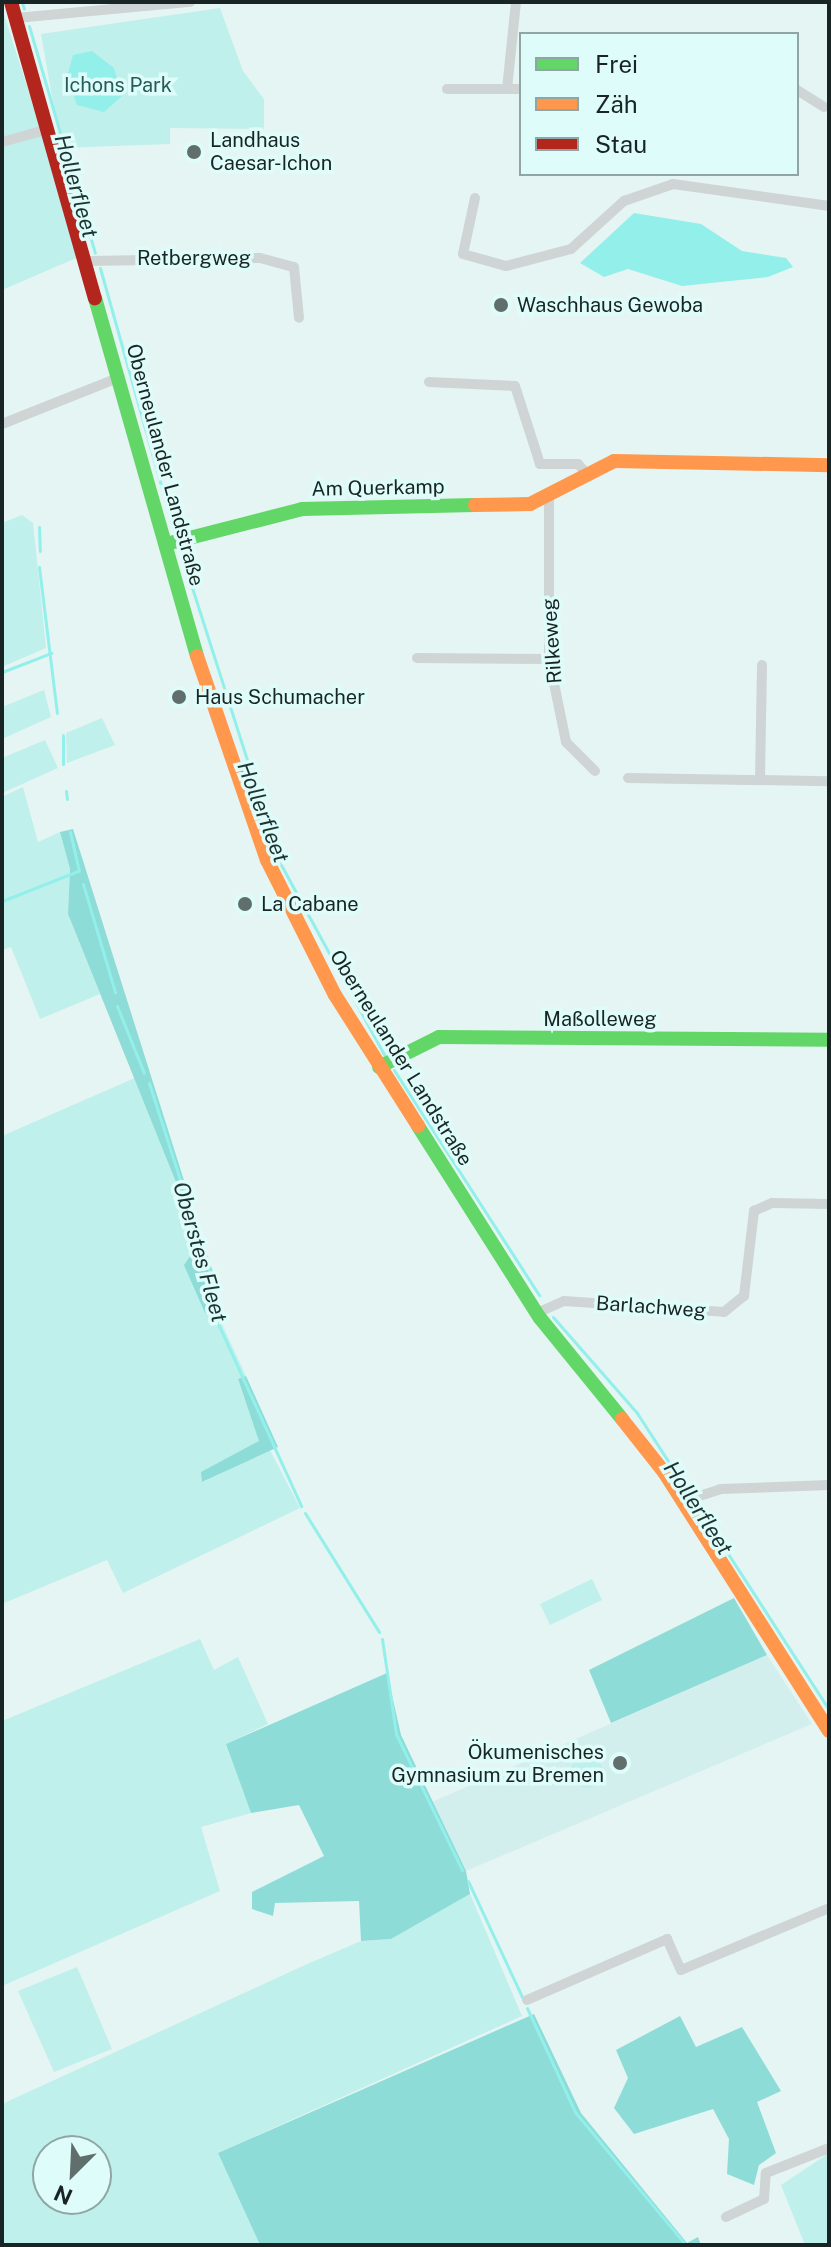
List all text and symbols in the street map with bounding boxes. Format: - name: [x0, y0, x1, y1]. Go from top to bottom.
- legend: [519, 32, 799, 176]
- text: Frei: [595, 50, 638, 78]
- park label: Ichons Park: [64, 73, 172, 97]
- text: Zäh: [595, 90, 638, 118]
- place label: Landhaus Caesar-Ichon: [210, 128, 332, 175]
- text: Stau: [595, 130, 647, 158]
- water label: Hollerfleet: [49, 131, 103, 241]
- marker: Landhaus Caesar-Ichon: [185, 143, 203, 161]
- street label: Retbergweg: [137, 246, 251, 270]
- place label: Waschhaus Gewoba: [517, 293, 703, 317]
- marker: Waschhaus Gewoba: [492, 296, 510, 314]
- street label: Oberneulander Landstraße: [121, 341, 209, 589]
- street label: Am Querkamp: [311, 475, 445, 501]
- street label: Rilkeweg: [537, 598, 567, 684]
- place label: Haus Schumacher: [195, 685, 365, 709]
- marker: Haus Schumacher: [170, 688, 188, 706]
- water label: Hollerfleet: [232, 758, 294, 866]
- place label: La Cabane: [261, 892, 359, 916]
- marker: La Cabane: [236, 895, 254, 913]
- street label: Oberneulander Landstraße: [325, 946, 477, 1170]
- street label: Maßolleweg: [543, 1007, 657, 1031]
- water label: Oberstes Fleet: [167, 1179, 233, 1325]
- street label: Barlachweg: [595, 1291, 707, 1323]
- water label: Hollerfleet: [658, 1456, 738, 1560]
- place label: Ökumenisches Gymnasium zu Bremen: [391, 1740, 604, 1787]
- marker: Ökumenisches Gymnasium zu Bremen: [611, 1754, 629, 1772]
- north arrow: [32, 2135, 112, 2215]
- text: N: [50, 2180, 76, 2210]

